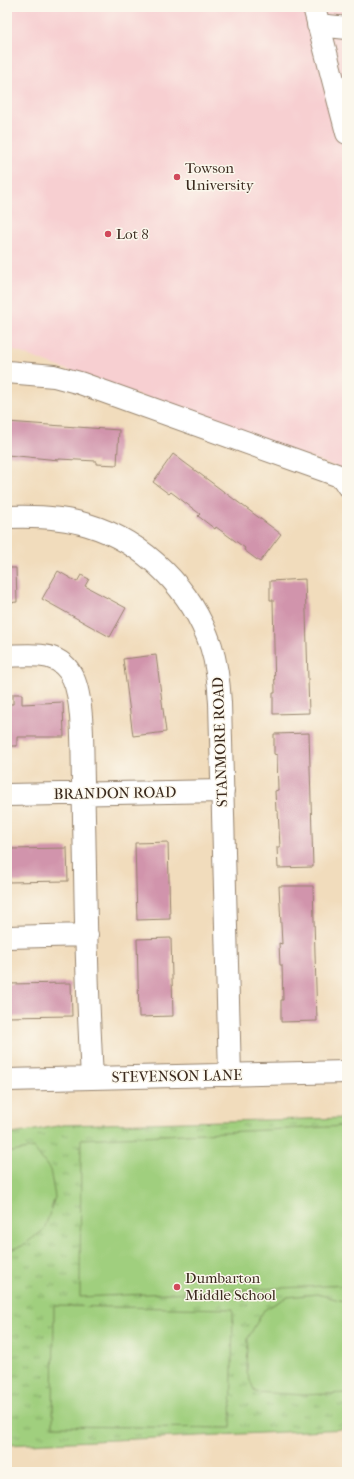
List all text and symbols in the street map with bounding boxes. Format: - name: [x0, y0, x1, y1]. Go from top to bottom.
- place label: Towson University: [185, 159, 255, 194]
- marker: Towson University: [172, 172, 182, 182]
- place label: Lot 8: [116, 225, 149, 243]
- marker: Lot 8: [103, 229, 113, 239]
- street label: STANMORE ROAD: [209, 677, 231, 807]
- street label: BRANDON ROAD: [54, 783, 176, 803]
- street label: STEVENSON LANE: [111, 1066, 243, 1086]
- place label: Dumbarton Middle School: [185, 1269, 276, 1304]
- marker: Dumbarton Middle School: [172, 1282, 182, 1292]

